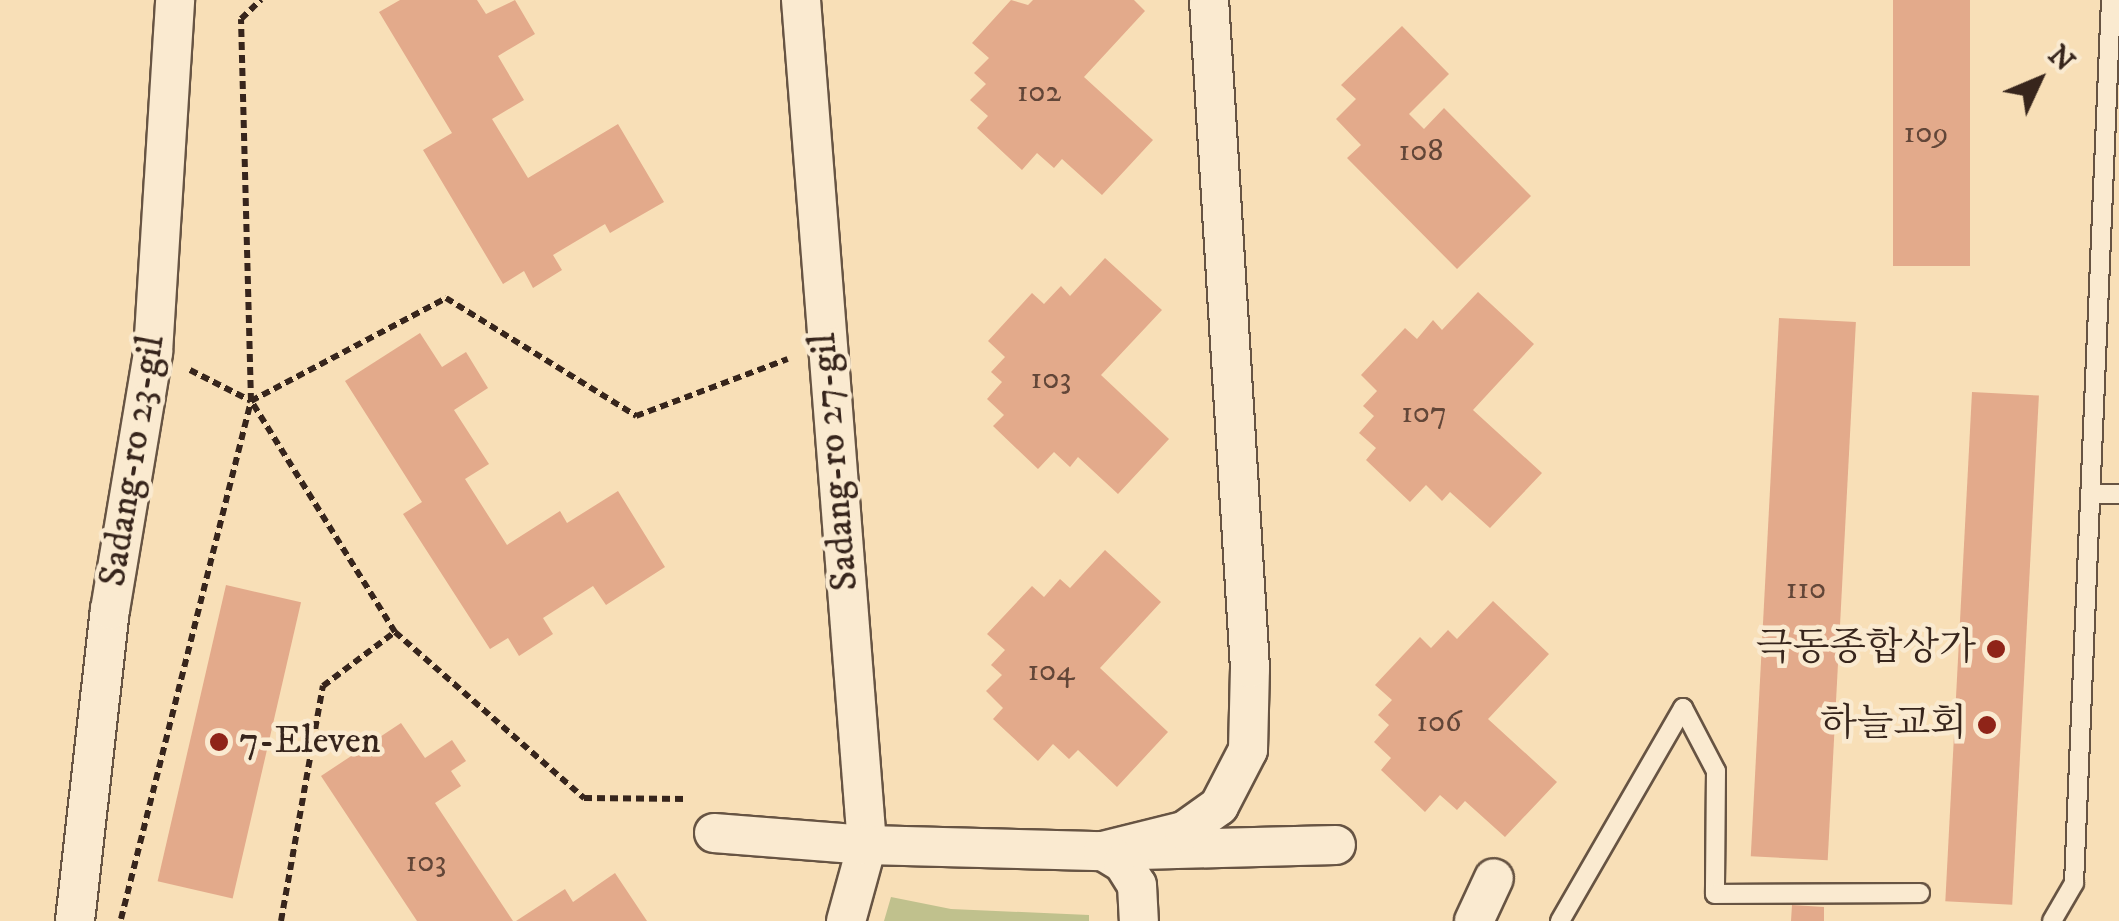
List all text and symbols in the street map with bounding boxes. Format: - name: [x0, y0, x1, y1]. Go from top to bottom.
- north arrow: [1989, 30, 2089, 130]
- text: N: [2040, 38, 2082, 79]
- house number: 102: [1017, 73, 1061, 111]
- house number: 109: [1904, 114, 1948, 152]
- house number: 108: [1399, 132, 1443, 170]
- street label: Sadang-ro 27-gil: [801, 331, 869, 593]
- street label: Sadang-ro 23-gil: [91, 332, 175, 590]
- house number: 103: [1031, 360, 1071, 398]
- house number: 107: [1401, 394, 1447, 432]
- house number: 110: [1786, 570, 1826, 608]
- place label: 극동종합상가: [1756, 626, 1976, 672]
- marker: 극동종합상가: [1985, 638, 2007, 660]
- house number: 104: [1027, 652, 1075, 690]
- place label: 하늘교회: [1820, 702, 1967, 748]
- house number: 106: [1416, 703, 1462, 741]
- marker: 하늘교회: [1976, 714, 1998, 736]
- place label: 7-Eleven: [239, 719, 381, 765]
- marker: 7-Eleven: [208, 731, 230, 753]
- house number: 103: [406, 843, 446, 881]

